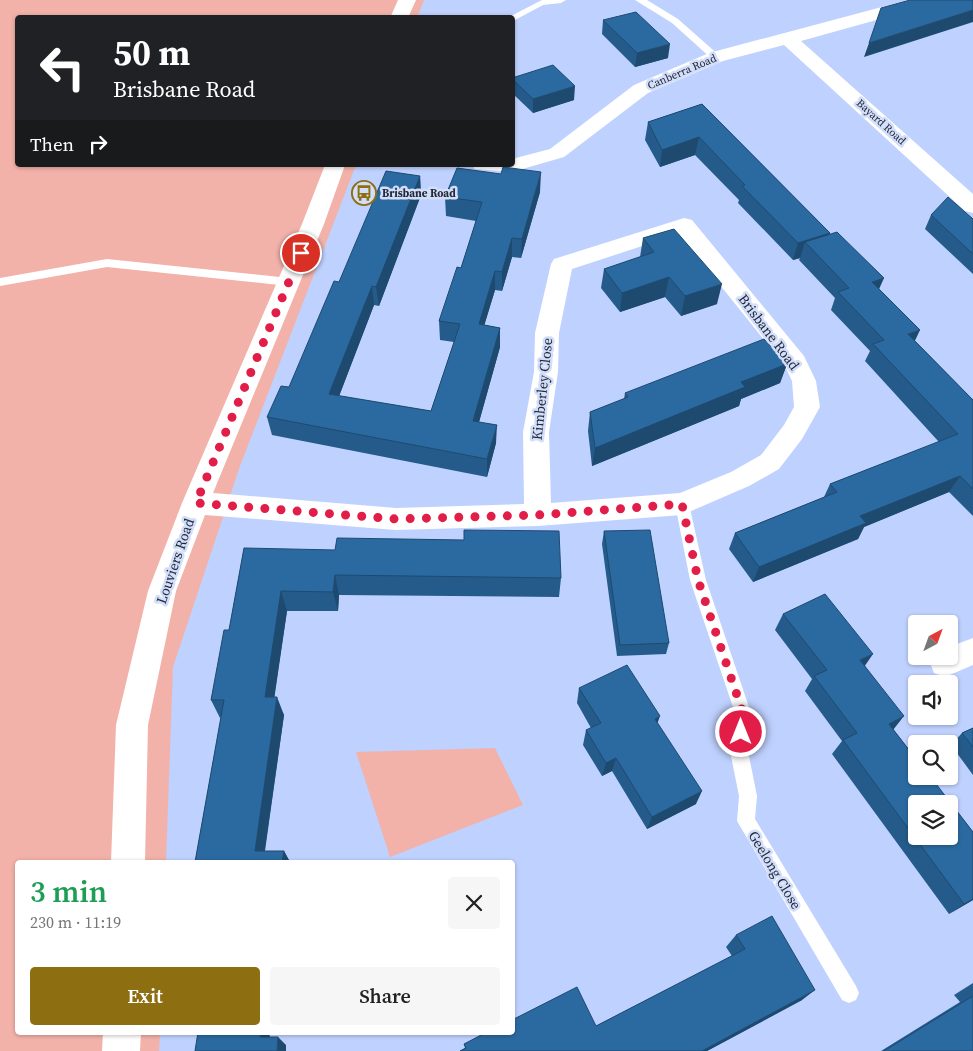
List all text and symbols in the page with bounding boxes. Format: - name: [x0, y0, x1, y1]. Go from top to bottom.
- text: 50 m: [113, 29, 190, 77]
- icon: left: [30, 35, 95, 100]
- street label: Canberra Road: [645, 50, 719, 93]
- text: Brisbane Road: [113, 74, 255, 104]
- street label: Bayard Road: [853, 96, 909, 149]
- icon: right: [84, 130, 112, 158]
- text: Then: [30, 131, 74, 157]
- bus stop icon: Brisbane Road: [351, 180, 377, 206]
- place label: Brisbane Road: [382, 186, 456, 201]
- pin: [280, 232, 322, 274]
- icon: arrive: [287, 239, 315, 267]
- street label: Brisbane Road: [734, 290, 804, 374]
- street label: Kimberley Close: [527, 337, 557, 441]
- street label: Louviers Road: [151, 516, 199, 606]
- north arrow: [908, 615, 958, 665]
- map controls: [908, 615, 958, 845]
- button: sound: [908, 675, 958, 725]
- position arrow: [714, 705, 766, 757]
- button: search: [908, 735, 958, 785]
- button: layers: [908, 795, 958, 845]
- street label: Geelong Close: [744, 827, 806, 913]
- text: 3 min: [30, 871, 107, 912]
- button: close: [448, 877, 500, 929]
- text: 230 m · 11:19: [30, 911, 121, 933]
- button: Exit: [30, 967, 260, 1025]
- button: Share: [270, 967, 500, 1025]

